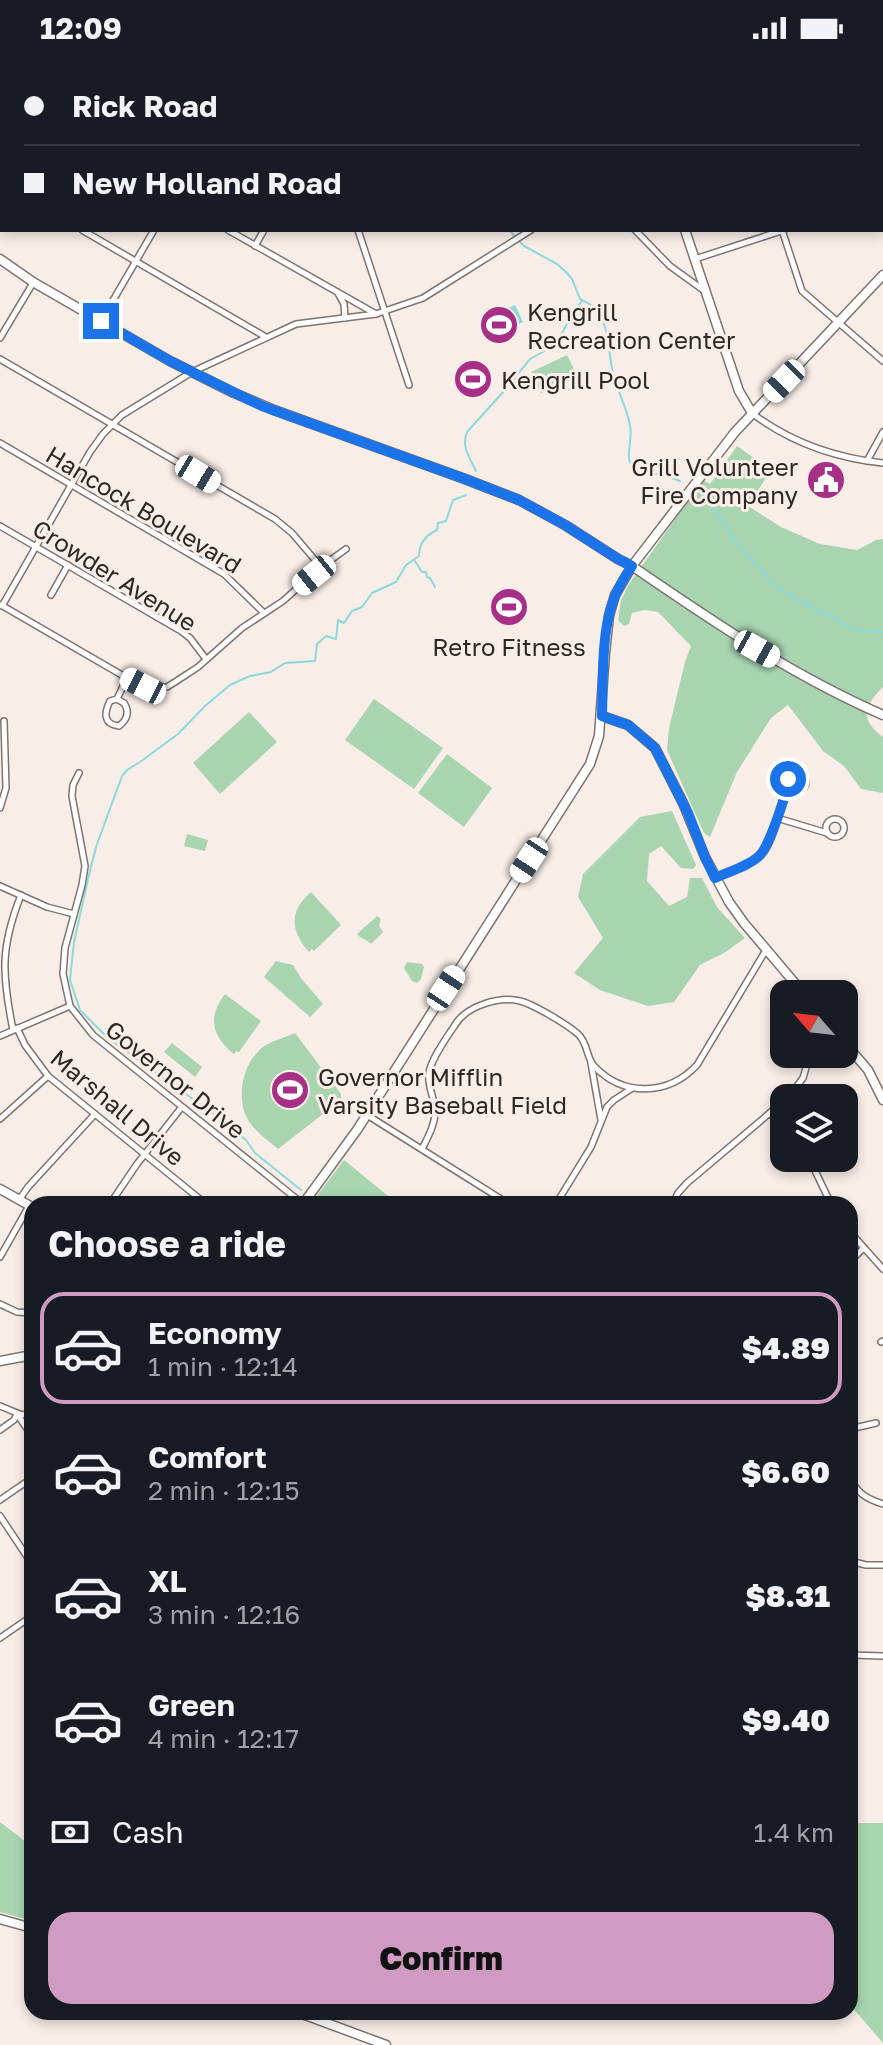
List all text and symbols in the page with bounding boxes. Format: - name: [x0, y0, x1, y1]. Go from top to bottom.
- text: 12:09: [40, 10, 122, 46]
- text: Rick Road: [72, 88, 217, 124]
- text: New Holland Road: [72, 165, 341, 201]
- place label: Kengrill Recreation Center: [527, 297, 735, 354]
- route end: [83, 303, 119, 339]
- sports icon: Kengrill Recreation Center: [478, 304, 520, 346]
- car: [759, 355, 809, 407]
- sports icon: Kengrill Pool: [452, 358, 494, 400]
- place label: Kengrill Pool: [501, 365, 650, 394]
- street label: Hancock Boulevard: [41, 439, 247, 579]
- car: [171, 451, 225, 497]
- place label: Grill Volunteer Fire Company: [631, 452, 798, 509]
- public building icon: Grill Volunteer Fire Company: [805, 459, 847, 501]
- street label: Crowder Avenue: [28, 513, 202, 637]
- car: [288, 551, 340, 599]
- sports icon: Retro Fitness: [488, 586, 530, 628]
- car: [730, 627, 784, 671]
- place label: Retro Fitness: [432, 632, 586, 661]
- car: [116, 664, 170, 708]
- route start: [770, 761, 806, 797]
- car: [506, 833, 552, 887]
- car: [423, 961, 469, 1015]
- north arrow: [770, 980, 858, 1068]
- map controls: [770, 980, 858, 1172]
- street label: Governor Drive: [100, 1014, 252, 1144]
- street label: Marshall Drive: [45, 1043, 191, 1171]
- place label: Governor Mifflin Varsity Baseball Field: [318, 1062, 567, 1119]
- sports icon: Governor Mifflin Varsity Baseball Field: [269, 1069, 311, 1111]
- button: layers: [770, 1084, 858, 1172]
- text: Choose a ride: [48, 1222, 286, 1265]
- icon: car: [52, 1312, 124, 1384]
- text: Economy: [148, 1315, 282, 1351]
- text: $4.89: [742, 1330, 830, 1366]
- text: 1 min · 12:14: [148, 1351, 298, 1382]
- icon: car: [52, 1436, 124, 1508]
- text: Comfort: [148, 1439, 267, 1475]
- text: $6.60: [741, 1454, 830, 1490]
- text: 2 min · 12:15: [148, 1475, 300, 1506]
- icon: car: [52, 1560, 124, 1632]
- text: XL: [148, 1563, 187, 1599]
- text: $8.31: [746, 1578, 830, 1614]
- text: 3 min · 12:16: [148, 1599, 300, 1630]
- icon: car: [52, 1684, 124, 1756]
- text: Green: [148, 1687, 235, 1723]
- text: $9.40: [742, 1702, 830, 1738]
- text: 4 min · 12:17: [148, 1723, 299, 1754]
- icon: cash: [48, 1810, 92, 1854]
- text: Cash: [112, 1814, 184, 1850]
- text: 1.4 km: [754, 1817, 834, 1848]
- button: Confirm: [48, 1912, 834, 2004]

